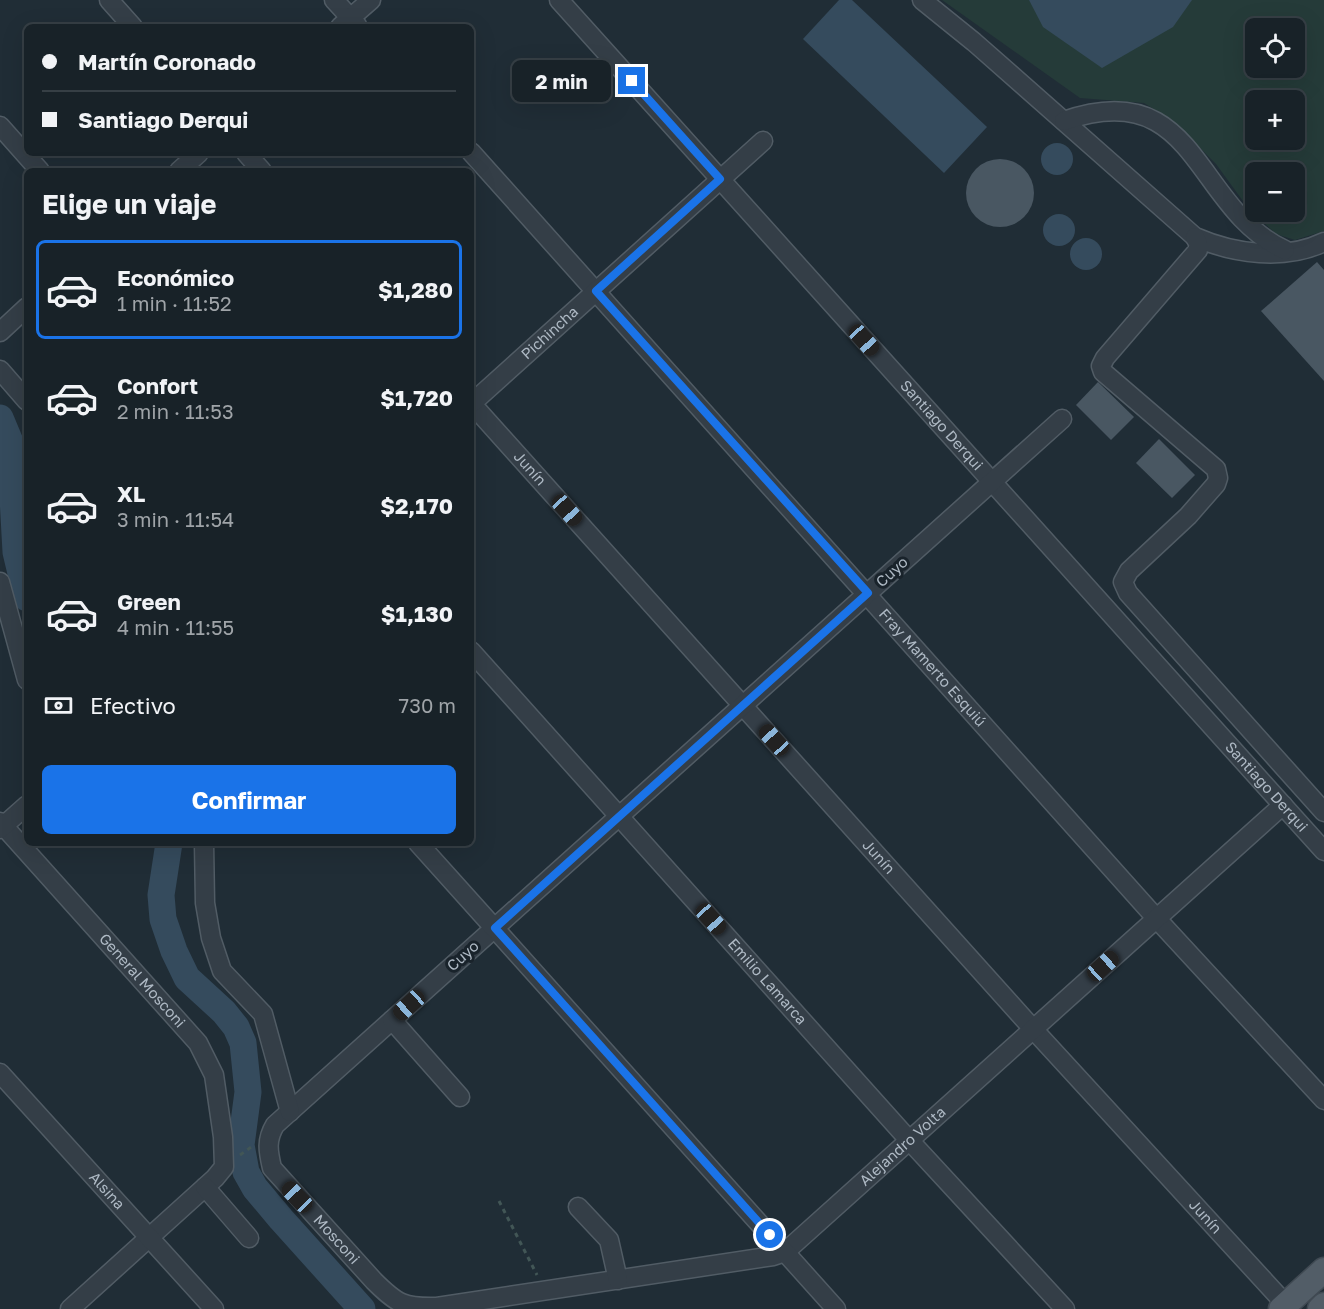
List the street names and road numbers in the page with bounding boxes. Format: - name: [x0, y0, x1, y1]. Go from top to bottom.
- street label: Pichincha: [517, 302, 581, 363]
- street label: Santiago Derqui: [897, 376, 987, 473]
- street label: Junín: [511, 447, 551, 489]
- street label: Cuyo: [872, 552, 911, 590]
- street label: Fray Mamerto Esquiú: [876, 605, 990, 730]
- street label: Santiago Derqui: [1222, 737, 1312, 835]
- street label: Junín: [859, 835, 899, 877]
- street label: General Mosconi: [96, 929, 190, 1031]
- street label: Emilio Lamarca: [725, 934, 811, 1028]
- street label: Cuyo: [443, 936, 482, 974]
- street label: Alejandro Volta: [855, 1102, 949, 1189]
- street label: Alsina: [86, 1168, 129, 1213]
- street label: Junín: [1186, 1195, 1226, 1237]
- street label: Mosconi: [310, 1210, 364, 1267]

